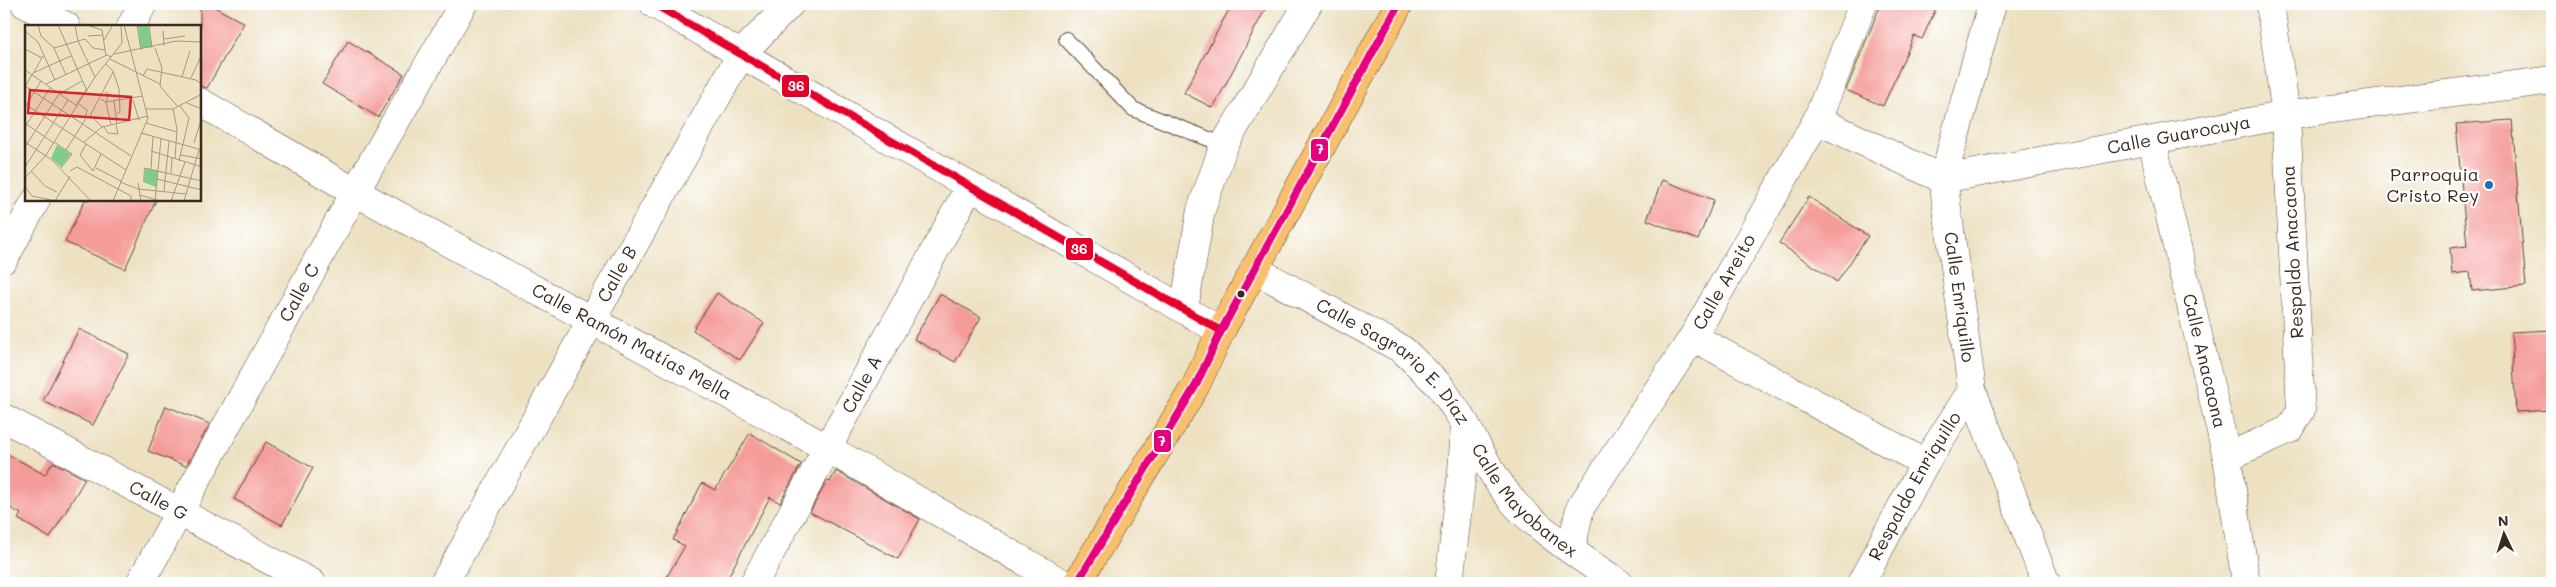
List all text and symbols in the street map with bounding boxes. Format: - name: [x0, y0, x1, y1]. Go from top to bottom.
- inset map: [25, 25, 201, 201]
- line badge: 36: [781, 74, 810, 98]
- text: 36: [788, 76, 804, 95]
- street label: Calle Guarocuya: [2105, 109, 2252, 159]
- line badge: 7: [1310, 138, 1329, 162]
- text: 7: [1316, 139, 1324, 158]
- place label: Parroquia Cristo Rey: [2386, 162, 2479, 207]
- street label: Respaldo Anacaona: [2275, 165, 2309, 339]
- marker: Parroquia Cristo Rey: [2483, 179, 2495, 191]
- street label: Calle Areito: [1687, 229, 1761, 334]
- street label: Calle Enriquillo: [1939, 230, 1981, 364]
- line badge: 36: [1065, 237, 1094, 261]
- text: 36: [1071, 239, 1087, 258]
- street label: Calle B: [591, 241, 642, 306]
- street label: Calle C: [273, 259, 324, 326]
- street label: Calle Ramón Matías Mella: [528, 277, 736, 405]
- unlabelled marker: [1236, 289, 1246, 299]
- street label: Calle Anacaona: [2178, 291, 2233, 430]
- street label: Calle Sagrario E. Díaz: [1312, 292, 1476, 429]
- street label: Calle A: [836, 351, 887, 417]
- street label: Respaldo Enriquillo: [1862, 406, 1966, 564]
- line badge: 7: [1153, 429, 1172, 453]
- text: 7: [1158, 431, 1166, 450]
- street label: Calle Mayobanex: [1467, 439, 1583, 562]
- street label: Calle G: [125, 474, 192, 525]
- north arrow: [2478, 510, 2528, 560]
- text: N: [2497, 511, 2509, 530]

